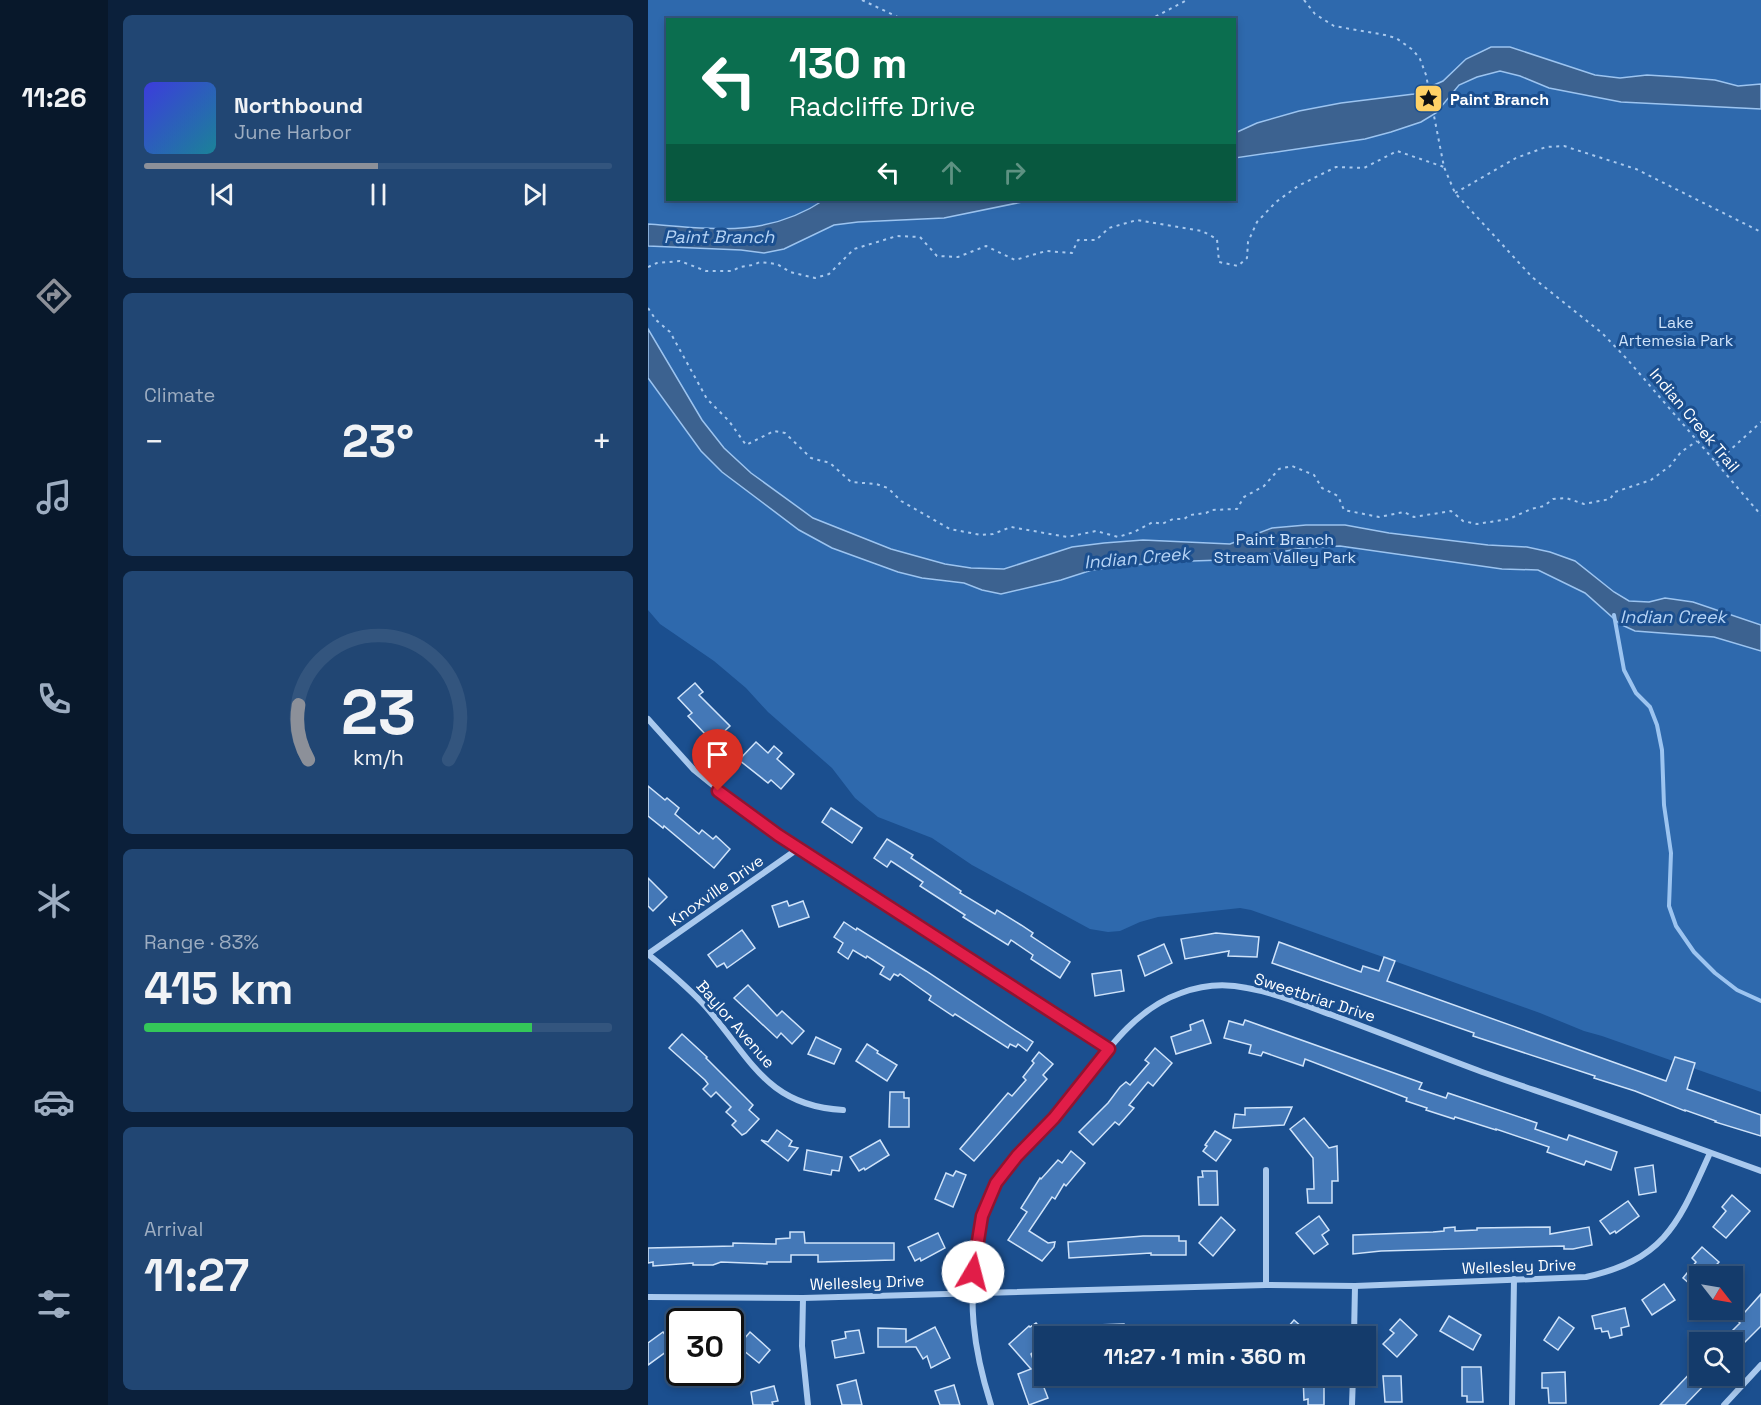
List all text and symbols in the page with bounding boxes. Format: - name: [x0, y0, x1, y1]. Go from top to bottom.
- text: 130 m: [789, 37, 907, 90]
- icon: left: [690, 42, 768, 120]
- text: 11:26: [21, 80, 87, 115]
- place icon: Paint Branch: [1413, 83, 1445, 115]
- text: Radcliffe Drive: [789, 89, 976, 124]
- place label: Paint Branch: [1450, 89, 1549, 110]
- text: Northbound: [234, 91, 363, 119]
- text: June Harbor: [234, 119, 352, 145]
- icon: left: [872, 156, 905, 189]
- icon: ahead: [935, 156, 968, 189]
- icon: right: [998, 156, 1031, 189]
- icon: previous: [206, 178, 239, 211]
- icon: pause: [362, 178, 395, 211]
- icon: next: [518, 178, 551, 211]
- water label: Paint Branch: [664, 225, 775, 248]
- icon: directions: [33, 275, 75, 317]
- park label: Lake Artemesia Park: [1619, 312, 1734, 351]
- street label: Indian Creek Trail: [1645, 364, 1744, 477]
- text: Climate: [144, 382, 215, 408]
- text: 23°: [342, 413, 414, 470]
- text: −: [144, 421, 164, 463]
- text: +: [592, 421, 612, 463]
- icon: music: [33, 476, 75, 518]
- park label: Paint Branch Stream Valley Park: [1214, 529, 1357, 568]
- water label: Indian Creek: [1083, 541, 1193, 574]
- water label: Indian Creek: [1620, 605, 1729, 628]
- text: 23: [340, 673, 415, 752]
- icon: phone: [33, 678, 75, 720]
- pin: [692, 729, 743, 791]
- icon: arrive: [701, 738, 734, 771]
- text: km/h: [352, 744, 404, 771]
- street label: Knoxville Drive: [665, 850, 768, 931]
- icon: climate: [33, 880, 75, 922]
- text: Range · 83%: [144, 929, 259, 955]
- text: 415 km: [144, 960, 294, 1017]
- street label: Sweetbriar Drive: [1251, 968, 1378, 1027]
- street label: Baylor Avenue: [692, 976, 780, 1073]
- icon: car: [33, 1081, 75, 1123]
- text: Arrival: [144, 1216, 203, 1242]
- position arrow: [941, 1240, 1005, 1304]
- text: 11:27: [144, 1247, 249, 1304]
- street label: Wellesley Drive: [1461, 1254, 1577, 1279]
- north arrow: [1689, 1266, 1743, 1320]
- map controls: [1689, 1266, 1743, 1386]
- street label: Wellesley Drive: [809, 1270, 925, 1295]
- icon: filters: [33, 1283, 75, 1325]
- speed limit sign: 30: [666, 1308, 744, 1386]
- button: search: [1689, 1332, 1743, 1386]
- text: 11:27 · 1 min · 360 m: [1104, 1342, 1306, 1370]

